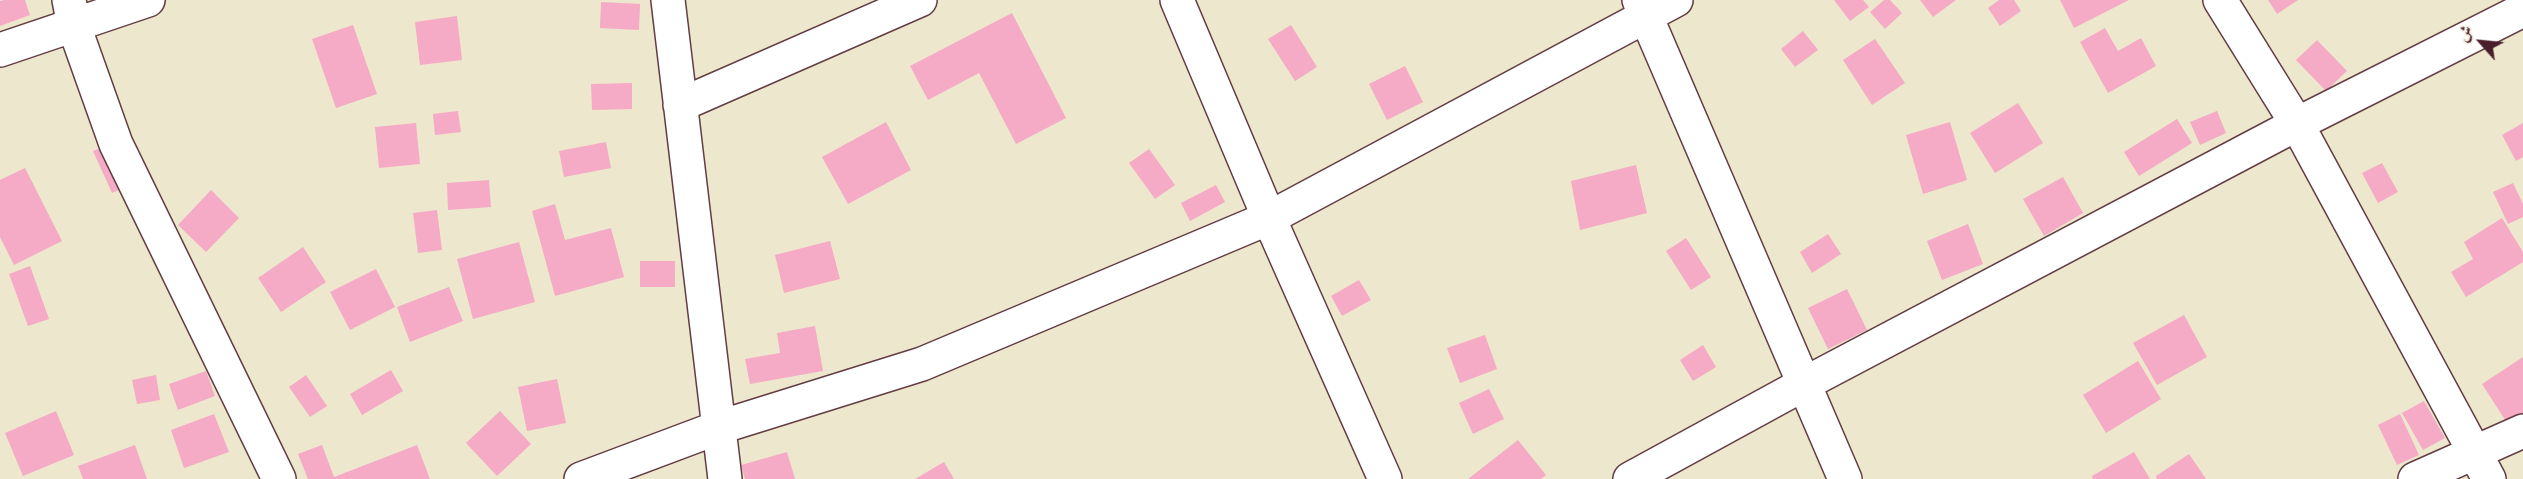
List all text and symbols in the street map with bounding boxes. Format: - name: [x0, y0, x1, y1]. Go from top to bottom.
- north arrow: [2451, 12, 2511, 72]
- text: ش: [2452, 22, 2477, 45]

